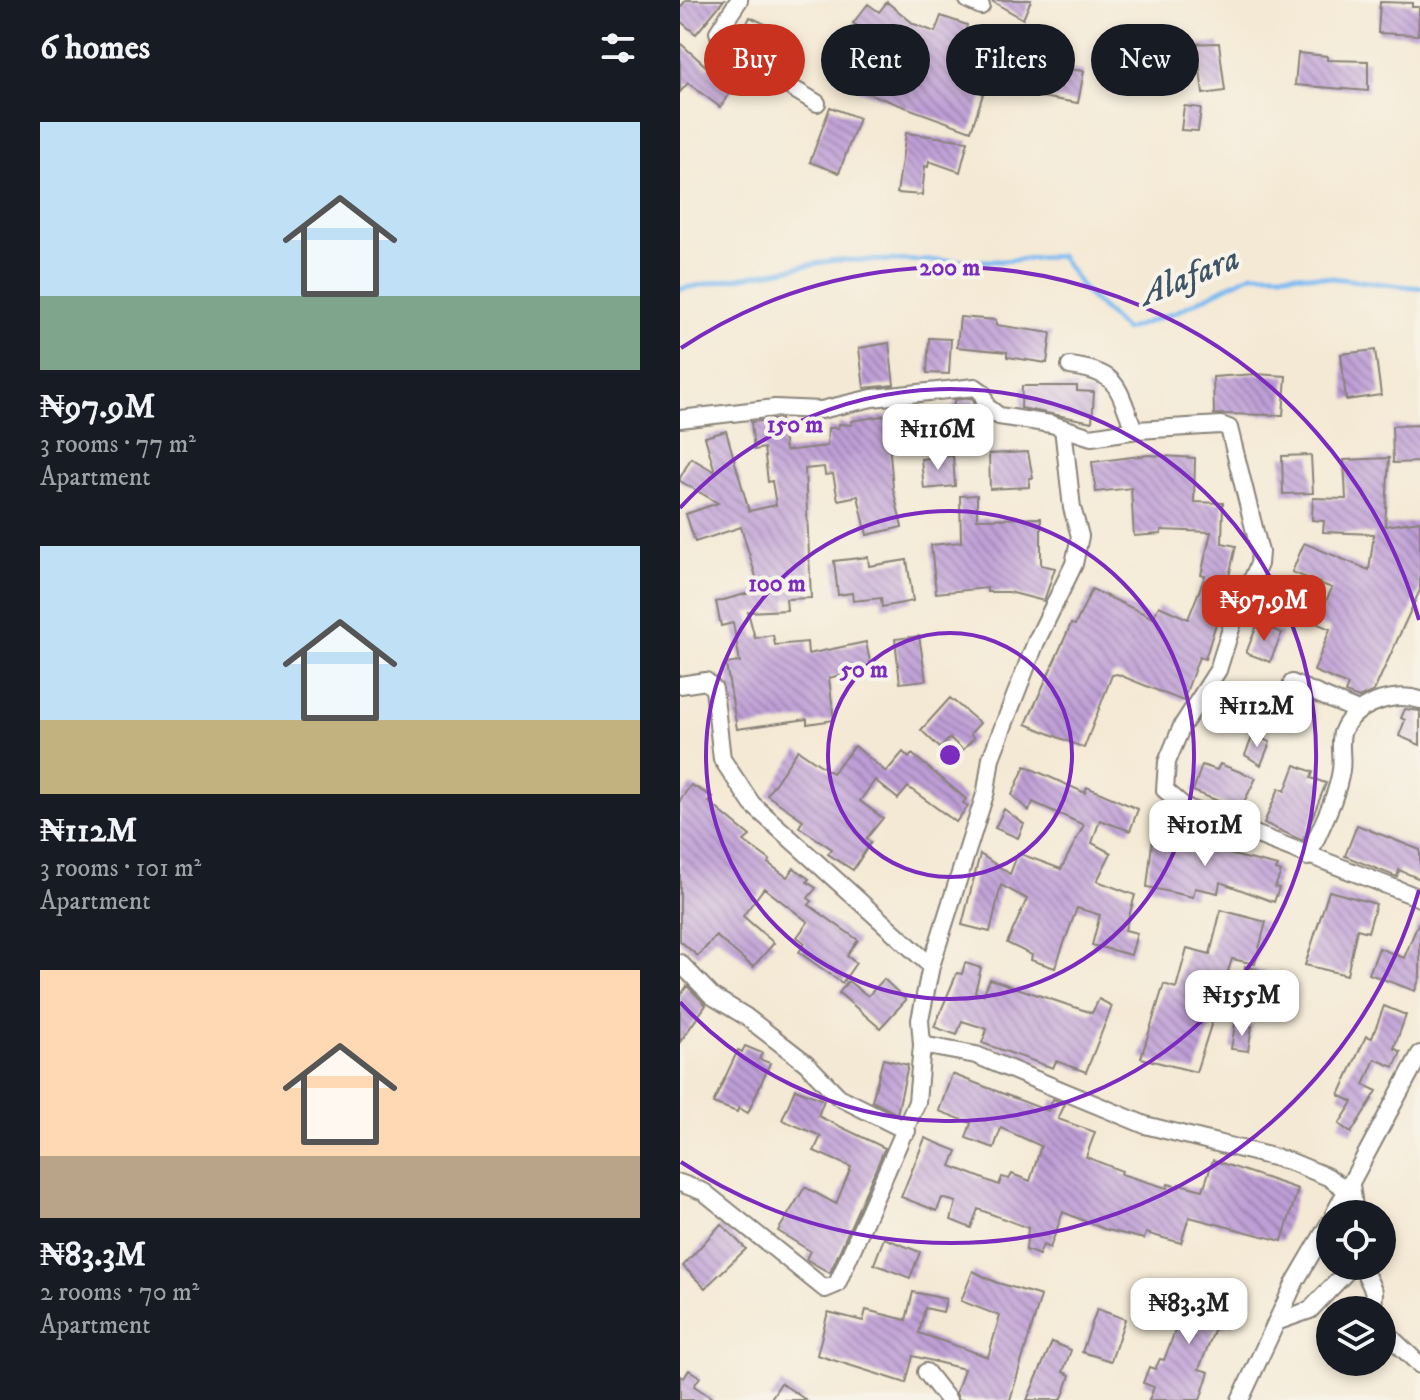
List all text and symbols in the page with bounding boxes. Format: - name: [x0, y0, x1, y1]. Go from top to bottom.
- chip: Buy: [704, 24, 805, 96]
- chip: Rent: [821, 24, 930, 96]
- chip: Filters: [946, 24, 1075, 96]
- chip: New: [1091, 24, 1199, 96]
- icon: filters: [596, 26, 640, 70]
- text: 6 homes: [40, 27, 150, 69]
- icon: home: [268, 174, 412, 318]
- water label: Alafara: [1130, 236, 1246, 318]
- text: 200 m: [920, 253, 980, 283]
- text: ₦97.9M: [40, 386, 155, 428]
- pin: ₦116M: [882, 404, 994, 472]
- text: 150 m: [767, 410, 823, 440]
- text: ₦116M: [900, 413, 976, 446]
- text: 3 rooms · 77 m²: [40, 428, 196, 461]
- text: Apartment: [40, 461, 151, 494]
- text: 100 m: [748, 569, 806, 599]
- pin: ₦97.9M: [1199, 575, 1329, 643]
- text: ₦97.9M: [1220, 584, 1308, 617]
- icon: home: [268, 598, 412, 742]
- text: 50 m: [839, 655, 888, 685]
- pin: ₦112M: [1201, 681, 1313, 749]
- text: ₦112M: [1220, 690, 1294, 723]
- centre of rings: [936, 741, 964, 769]
- pin: ₦101M: [1149, 800, 1261, 868]
- text: ₦101M: [1167, 809, 1243, 842]
- text: ₦112M: [40, 810, 137, 852]
- text: 3 rooms · 101 m²: [40, 852, 201, 885]
- text: Apartment: [40, 885, 151, 918]
- pin: ₦155M: [1186, 970, 1298, 1038]
- text: ₦155M: [1203, 979, 1281, 1012]
- icon: home: [268, 1022, 412, 1166]
- map controls: [1316, 1200, 1396, 1376]
- button: locate: [1316, 1200, 1396, 1280]
- text: ₦83.3M: [40, 1234, 146, 1276]
- text: 2 rooms · 70 m²: [40, 1276, 199, 1309]
- pin: ₦83.3M: [1124, 1278, 1254, 1346]
- text: ₦83.3M: [1148, 1287, 1230, 1320]
- button: layers: [1316, 1296, 1396, 1376]
- text: Apartment: [40, 1309, 151, 1342]

